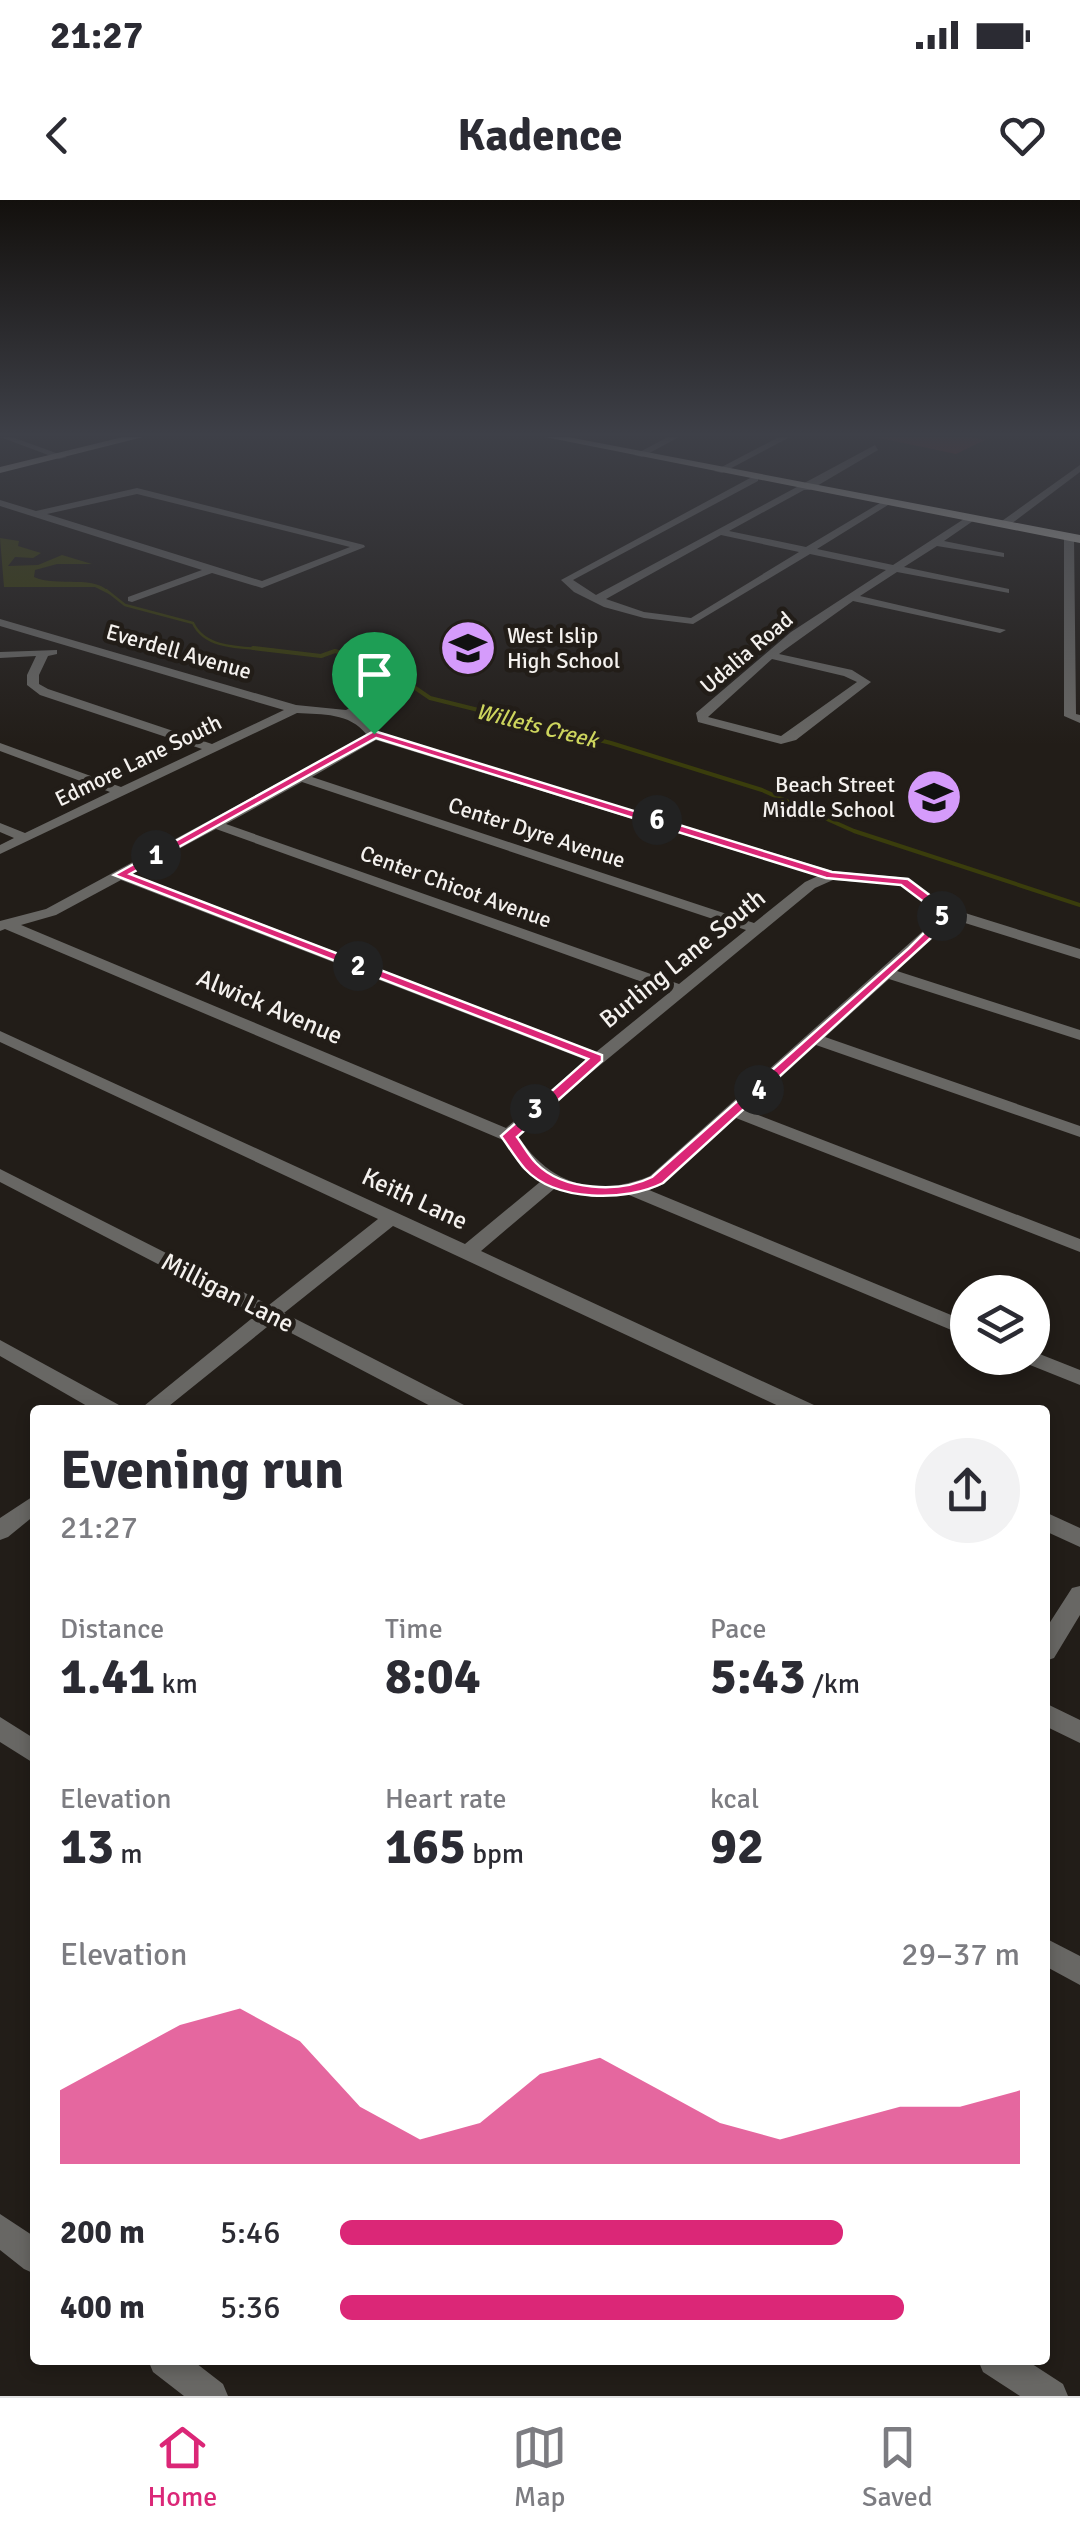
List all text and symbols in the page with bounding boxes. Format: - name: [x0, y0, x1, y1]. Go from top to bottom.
- text: 21:27: [50, 12, 143, 59]
- icon: back: [30, 108, 85, 163]
- text: Kadence: [457, 108, 623, 163]
- icon: heart: [995, 108, 1050, 163]
- street label: Udalia Road: [694, 606, 798, 699]
- street label: Everdell Avenue: [103, 618, 255, 685]
- school or university icon: West Islip High School: [438, 618, 498, 678]
- place label: West Islip High School: [507, 622, 620, 674]
- pin: [332, 632, 417, 735]
- icon: arrive: [347, 647, 402, 702]
- water label: Willets Creek: [473, 697, 602, 754]
- street label: Edmore Lane South: [51, 708, 226, 812]
- school or university icon: Beach Street Middle School: [904, 767, 964, 827]
- place label: Beach Street Middle School: [762, 771, 895, 823]
- street label: Center Dyre Avenue: [445, 791, 629, 874]
- pin: 6: [632, 795, 682, 845]
- text: 6: [649, 803, 665, 837]
- pin: 1: [131, 830, 181, 880]
- text: 1: [148, 838, 164, 872]
- street label: Center Chicot Avenue: [356, 839, 555, 934]
- street label: Burling Lane South: [593, 882, 771, 1035]
- pin: 5: [917, 891, 967, 941]
- text: 5: [934, 899, 950, 933]
- pin: 2: [333, 941, 383, 991]
- text: 2: [350, 949, 366, 983]
- street label: Alwick Avenue: [192, 962, 347, 1051]
- pin: 4: [734, 1065, 784, 1115]
- text: 4: [751, 1073, 767, 1107]
- pin: 3: [510, 1084, 560, 1134]
- text: 3: [527, 1092, 543, 1126]
- street label: Keith Lane: [357, 1160, 473, 1236]
- street label: Milligan Lane: [156, 1246, 299, 1339]
- map controls: [950, 1275, 1050, 1375]
- button: layers: [950, 1275, 1050, 1375]
- text: Evening run: [60, 1436, 344, 1504]
- button: share: [915, 1438, 1020, 1543]
- text: 21:27: [60, 1508, 138, 1547]
- text: Distance: [60, 1612, 164, 1646]
- text: Time: [385, 1612, 443, 1646]
- text: Pace: [710, 1612, 766, 1646]
- text: 1.41: [60, 1646, 155, 1708]
- text: 8:04: [385, 1646, 481, 1708]
- text: 5:43: [710, 1646, 806, 1708]
- text: km: [155, 1667, 198, 1701]
- text: /km: [806, 1667, 860, 1701]
- text: Elevation: [60, 1782, 172, 1816]
- text: Heart rate: [385, 1782, 507, 1816]
- text: kcal: [710, 1782, 759, 1816]
- text: 13: [60, 1816, 114, 1878]
- text: 165: [385, 1816, 466, 1878]
- text: 92: [710, 1816, 764, 1878]
- text: m: [114, 1837, 143, 1871]
- text: bpm: [466, 1837, 524, 1871]
- text: Elevation: [60, 1935, 187, 1974]
- text: 29–37 m: [901, 1935, 1020, 1974]
- text: 200 m: [60, 2213, 145, 2252]
- text: 5:46: [220, 2213, 280, 2252]
- text: 400 m: [60, 2288, 145, 2327]
- text: 5:36: [220, 2288, 280, 2327]
- tab: Home: [147, 2420, 217, 2514]
- tab: Map: [512, 2420, 567, 2514]
- tab: Saved: [862, 2420, 933, 2514]

